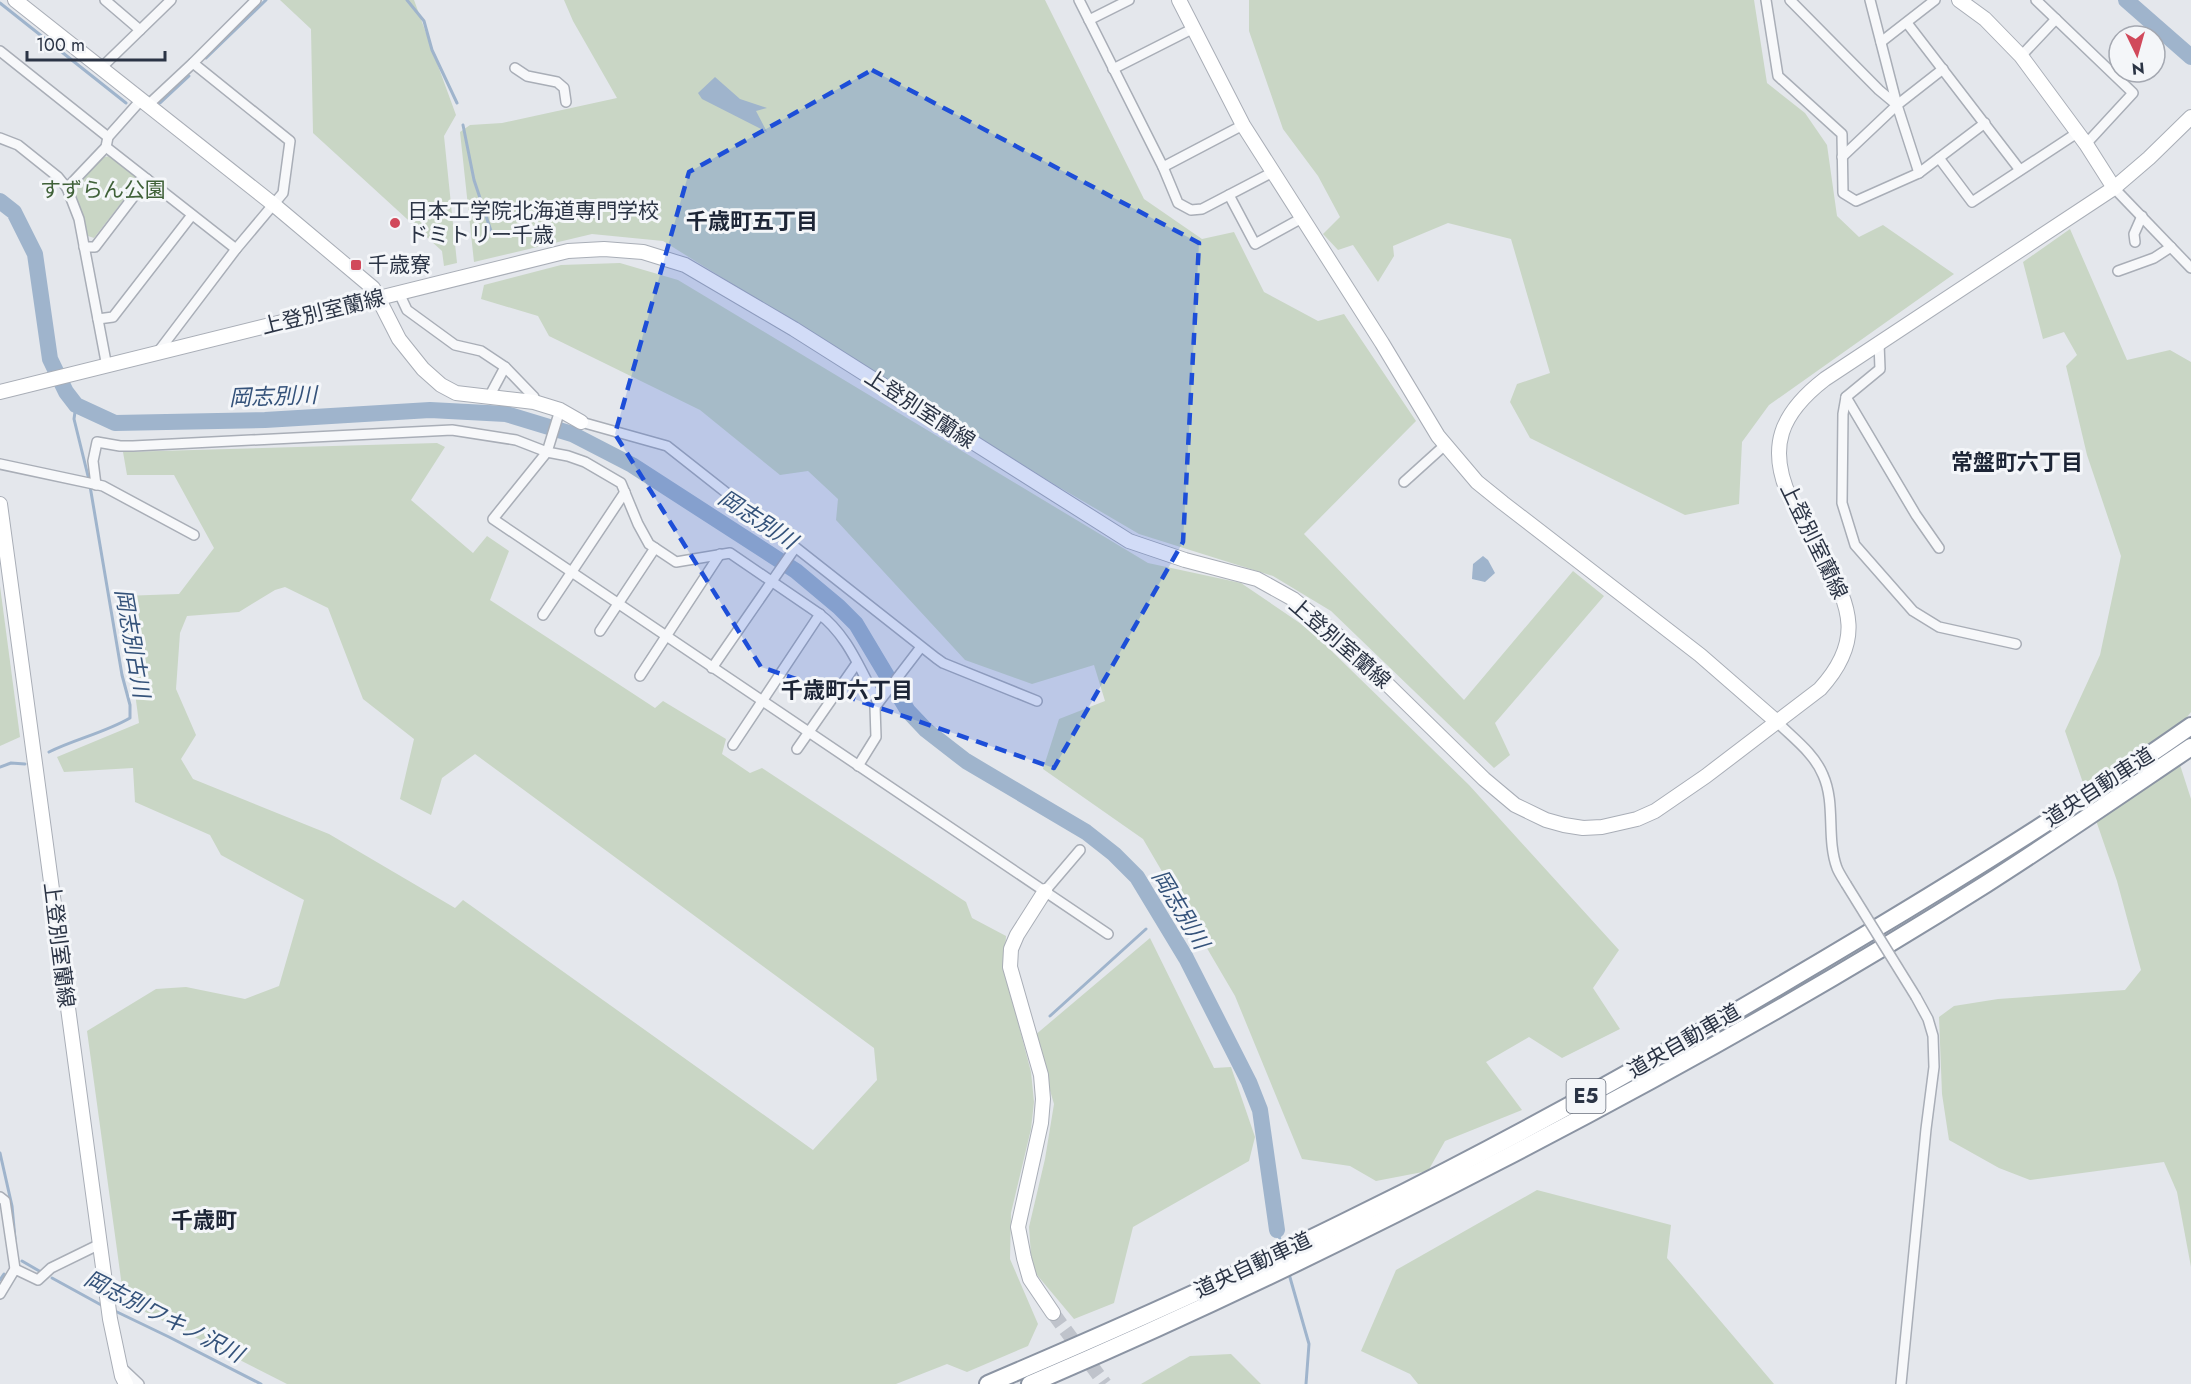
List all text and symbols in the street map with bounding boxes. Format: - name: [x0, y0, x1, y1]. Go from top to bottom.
- scale bar: [27, 24, 165, 62]
- north arrow: [2107, 24, 2167, 84]
- text: 100 m: [36, 32, 85, 58]
- text: N: [2131, 56, 2146, 80]
- park label: すずらん公園: [40, 175, 166, 205]
- place label: 日本工学院北海道専門学校 ドミトリー千歳: [407, 196, 659, 250]
- district label: 千歳町五丁目: [686, 205, 818, 237]
- marker: 日本工学院北海道専門学校 ドミトリー千歳: [388, 216, 402, 230]
- place label: 千歳寮: [368, 250, 431, 280]
- marker: 千歳寮: [349, 258, 363, 272]
- street label: 上登別室蘭線: [258, 282, 388, 342]
- street label: 上登別室蘭線: [859, 362, 981, 456]
- water label: 岡志別川: [228, 378, 320, 414]
- district label: 常盤町六丁目: [1951, 446, 2083, 478]
- street label: 上登別室蘭線: [1773, 478, 1855, 604]
- water label: 岡志別川: [712, 482, 805, 557]
- water label: 岡志別古川: [108, 586, 159, 702]
- street label: 上登別室蘭線: [1283, 590, 1397, 696]
- district label: 千歳町六丁目: [781, 674, 913, 706]
- street label: 道央自動車道: [2038, 740, 2160, 834]
- water label: 岡志別川: [1145, 863, 1218, 957]
- street label: 上登別室蘭線: [36, 881, 82, 1009]
- street label: 道央自動車道: [1622, 997, 1746, 1085]
- road number: E5: [1566, 1079, 1606, 1113]
- district label: 千歳町: [171, 1204, 237, 1236]
- street label: 道央自動車道: [1190, 1225, 1316, 1305]
- water label: 岡志別ワキノ沢川: [79, 1262, 251, 1371]

